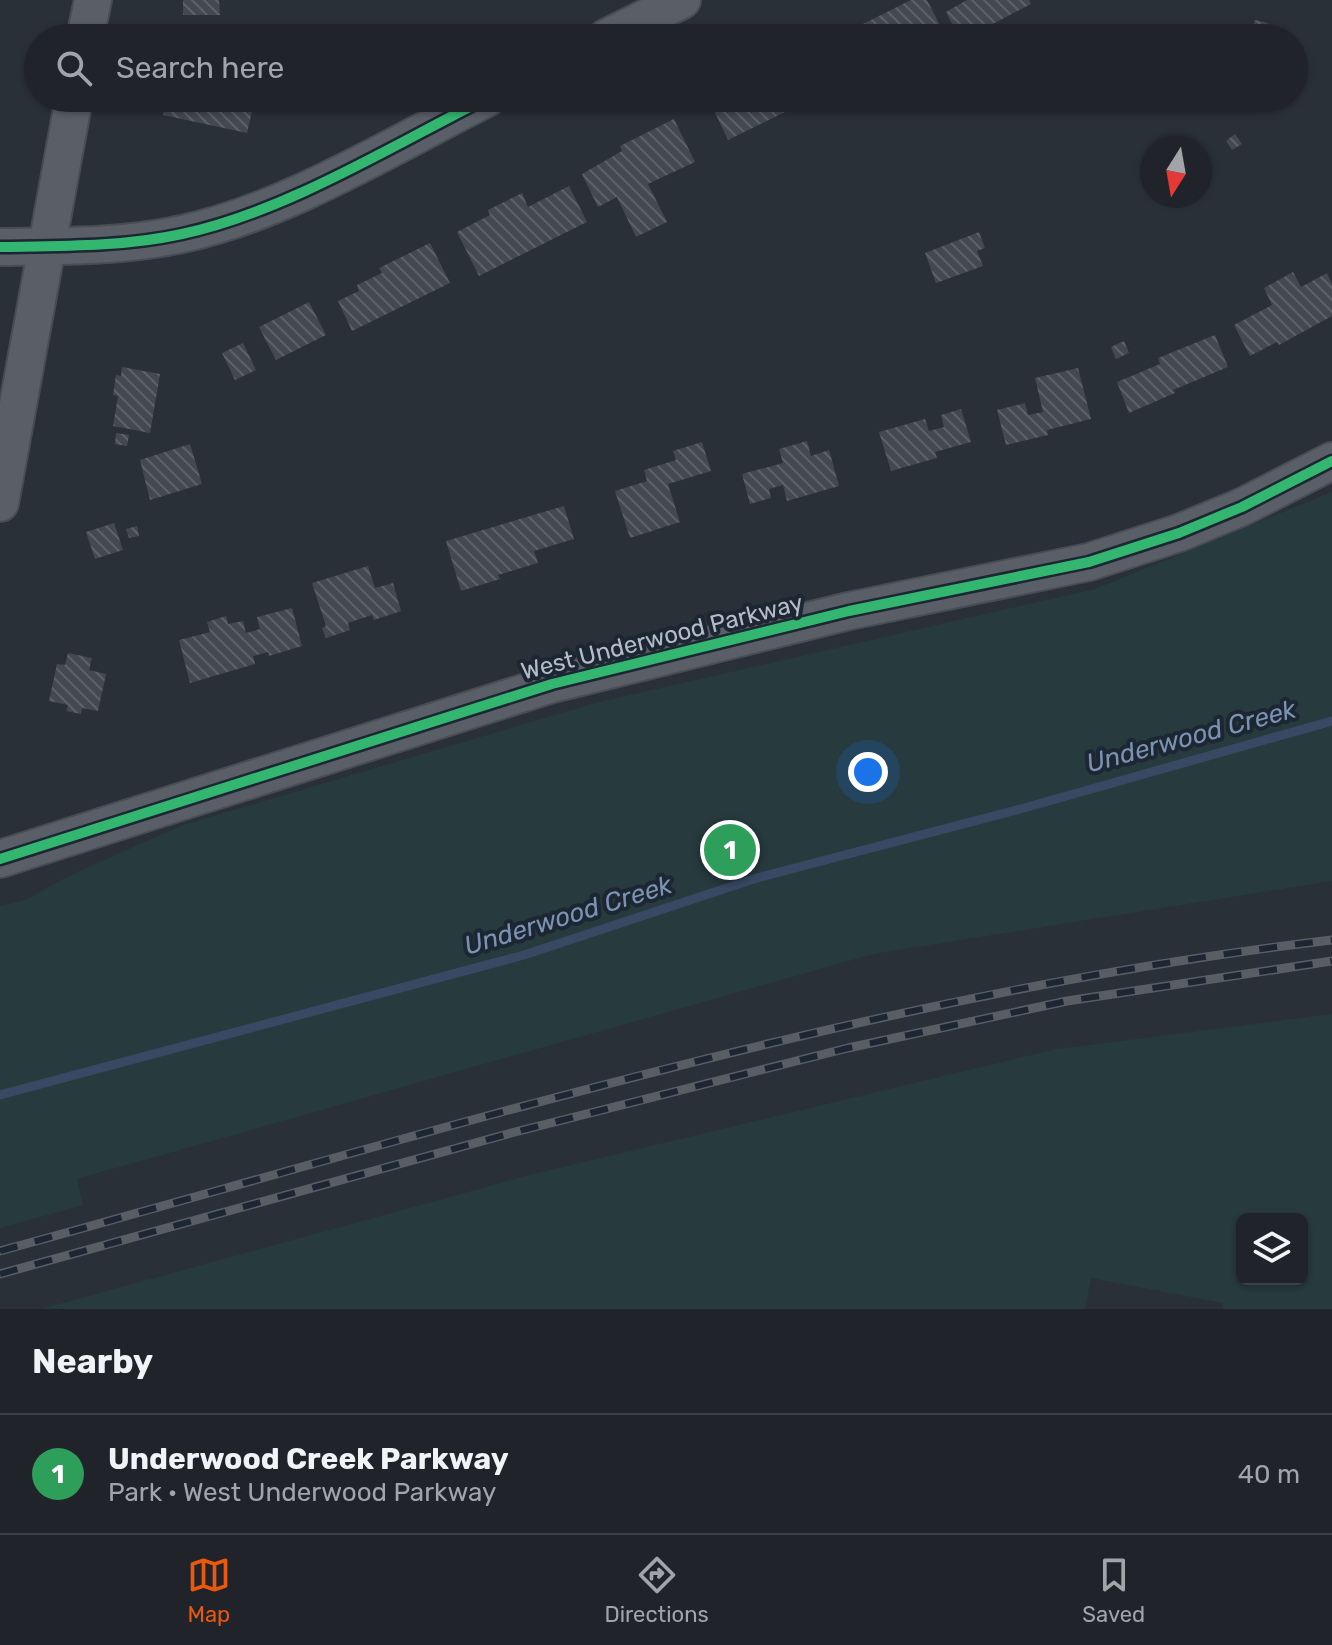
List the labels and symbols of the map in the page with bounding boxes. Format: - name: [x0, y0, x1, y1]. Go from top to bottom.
- north arrow: [1140, 136, 1212, 208]
- street label: West Underwood Parkway: [518, 588, 806, 686]
- water label: Underwood Creek: [1083, 693, 1300, 779]
- your location: [848, 752, 888, 792]
- pin: 1: [704, 820, 756, 880]
- water label: Underwood Creek: [461, 869, 676, 962]

